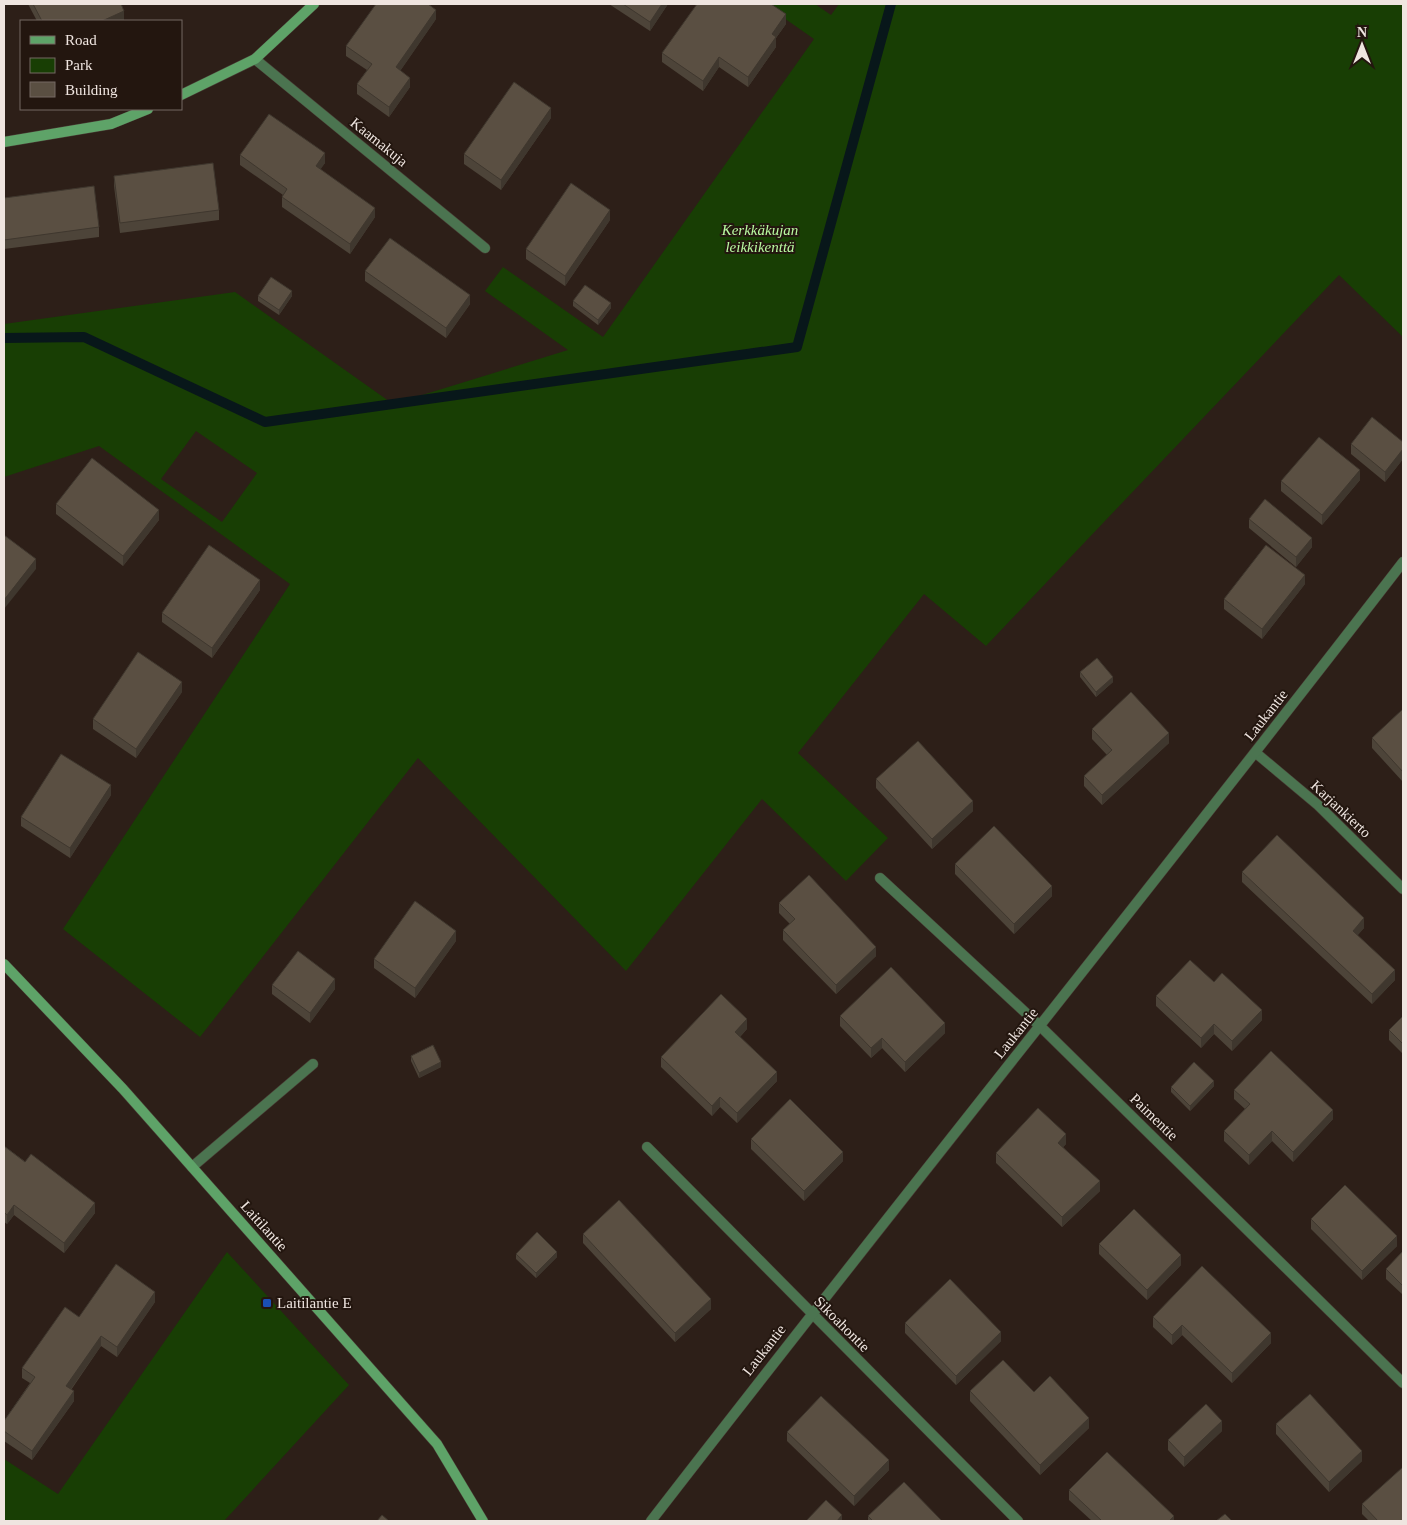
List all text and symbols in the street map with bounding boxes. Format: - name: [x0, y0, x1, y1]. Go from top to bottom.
- legend: [20, 20, 182, 110]
- north arrow: [1337, 20, 1387, 70]
- text: N: [1357, 25, 1367, 40]
- text: Road: [65, 32, 97, 48]
- text: Park: [65, 57, 93, 73]
- text: Building: [65, 82, 118, 98]
- street label: Kaamakuja: [347, 114, 411, 170]
- park label: Kerkkäkujan leikkikenttä: [721, 222, 798, 255]
- street label: Laukantie: [1241, 686, 1291, 744]
- street label: Karjankierto: [1308, 777, 1374, 841]
- street label: Laukantie: [991, 1004, 1041, 1061]
- street label: Paimentie: [1127, 1090, 1181, 1144]
- street label: Laitilantie: [237, 1198, 291, 1255]
- street label: Sikoahontie: [811, 1293, 873, 1355]
- place label: Laitilantie E: [277, 1295, 352, 1311]
- marker: Laitilantie E: [261, 1297, 273, 1309]
- street label: Laukantie: [739, 1321, 789, 1379]

